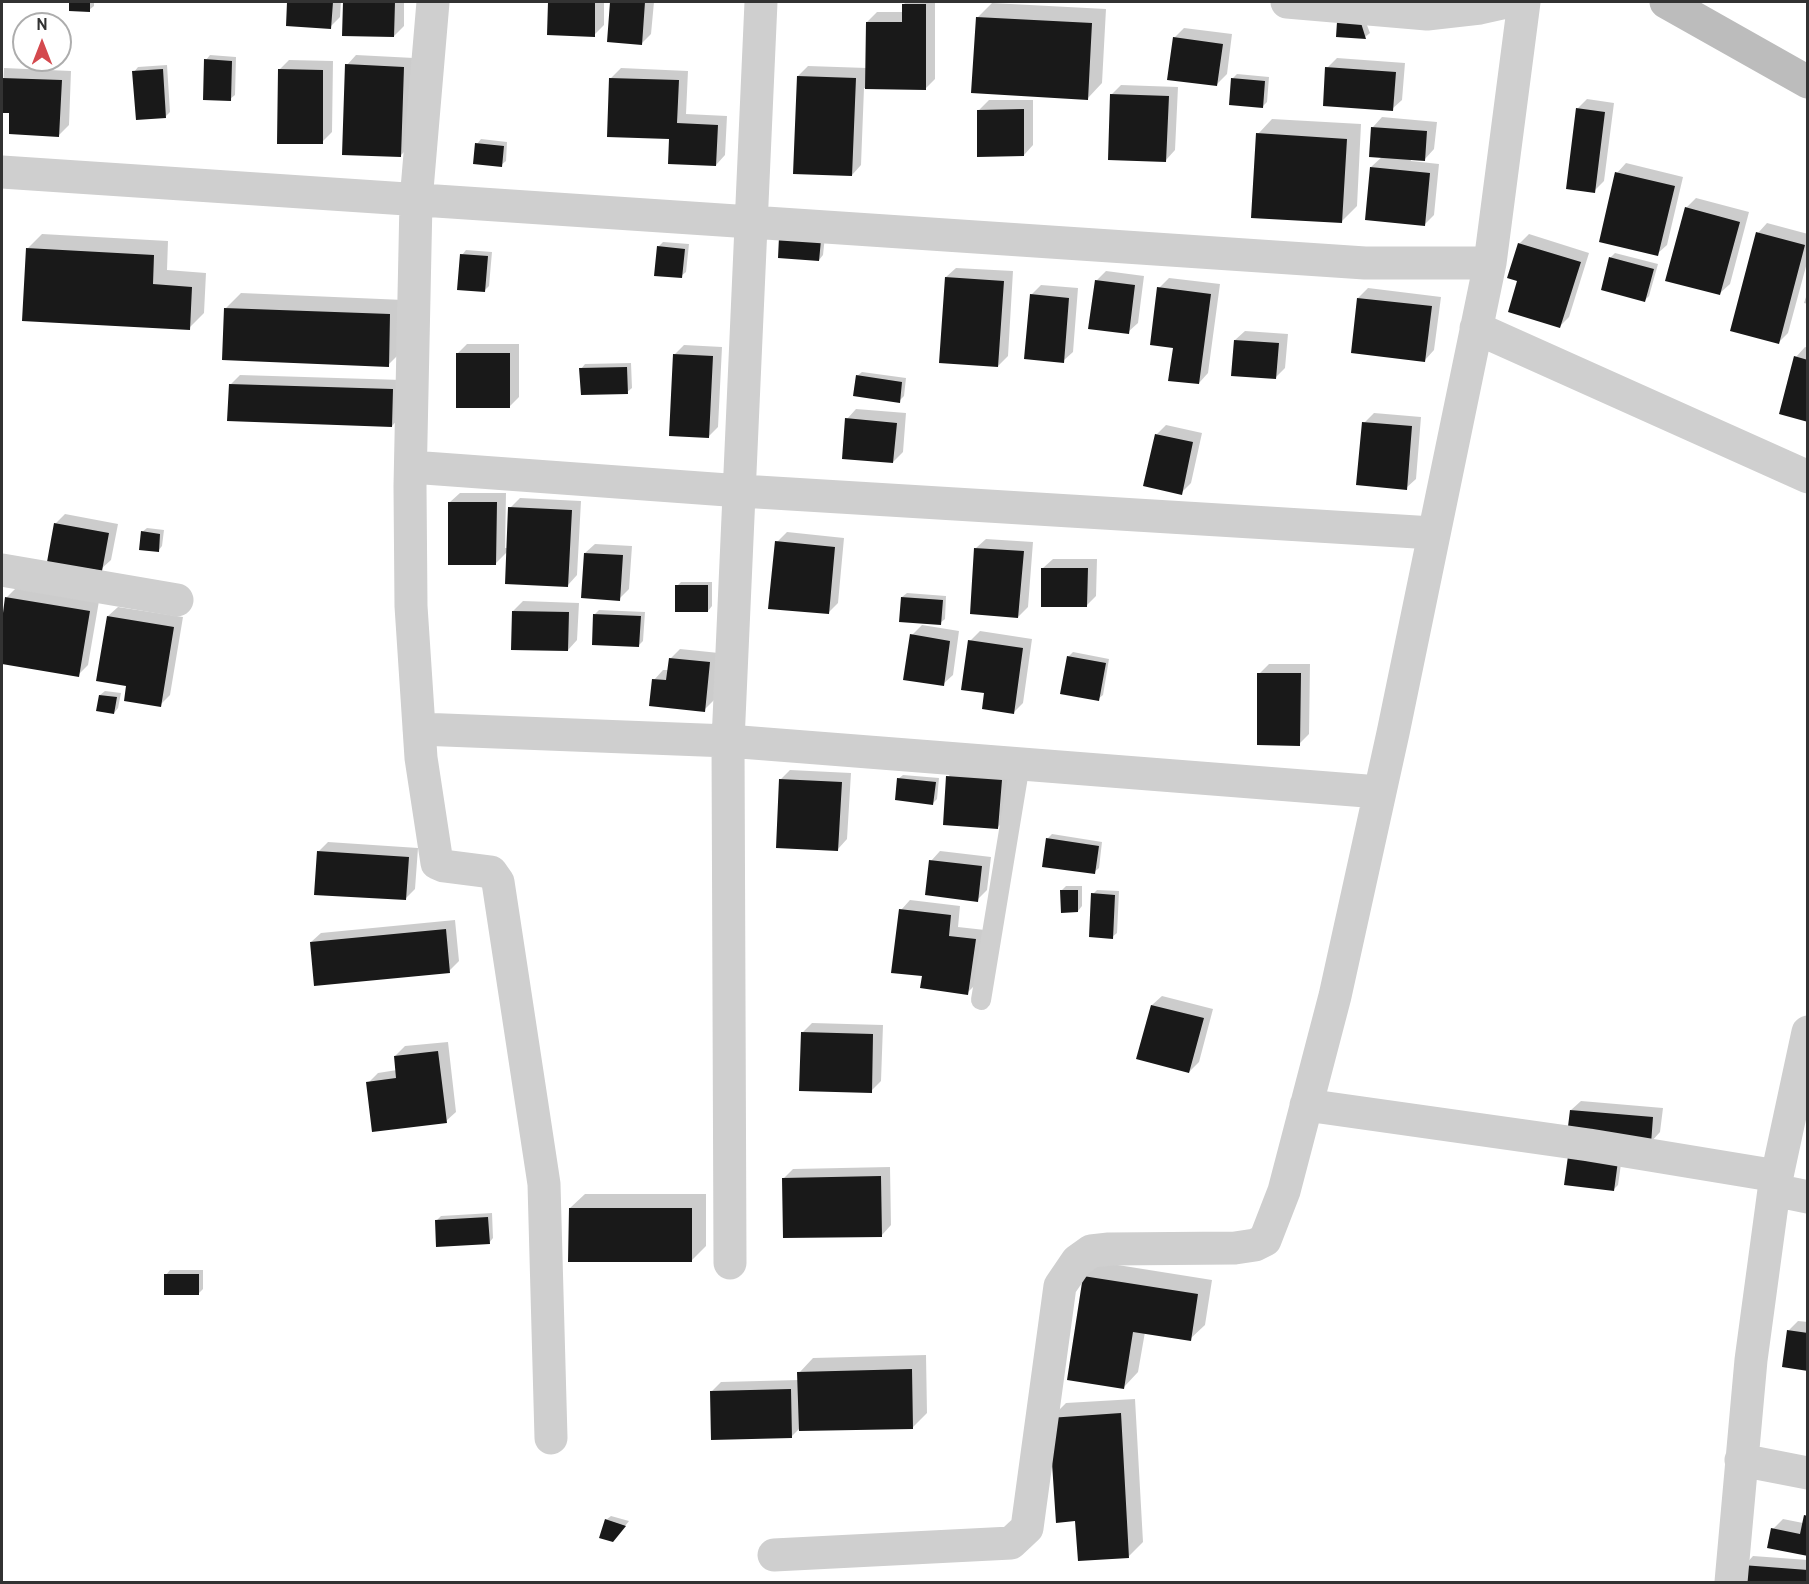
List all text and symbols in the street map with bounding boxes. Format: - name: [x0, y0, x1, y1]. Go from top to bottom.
- north arrow: [12, 12, 72, 72]
- text: N: [36, 16, 48, 36]

